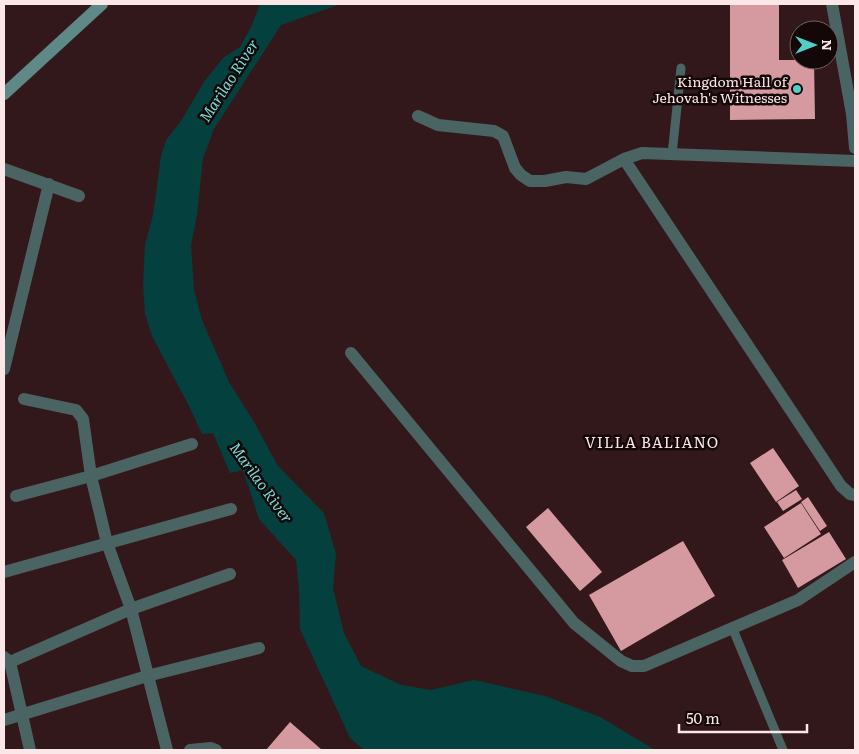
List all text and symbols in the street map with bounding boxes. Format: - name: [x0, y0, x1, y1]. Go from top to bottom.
- north arrow: [789, 20, 839, 70]
- water label: Marilao River: [193, 34, 263, 126]
- text: N: [818, 39, 838, 51]
- place label: Kingdom Hall of Jehovah's Witnesses: [652, 71, 789, 107]
- marker: Kingdom Hall of Jehovah's Witnesses: [791, 83, 803, 95]
- district label: VILLA BALIANO: [585, 430, 719, 453]
- water label: Marilao River: [225, 437, 299, 527]
- scale bar: [679, 702, 806, 734]
- text: 50 m: [686, 706, 720, 729]

